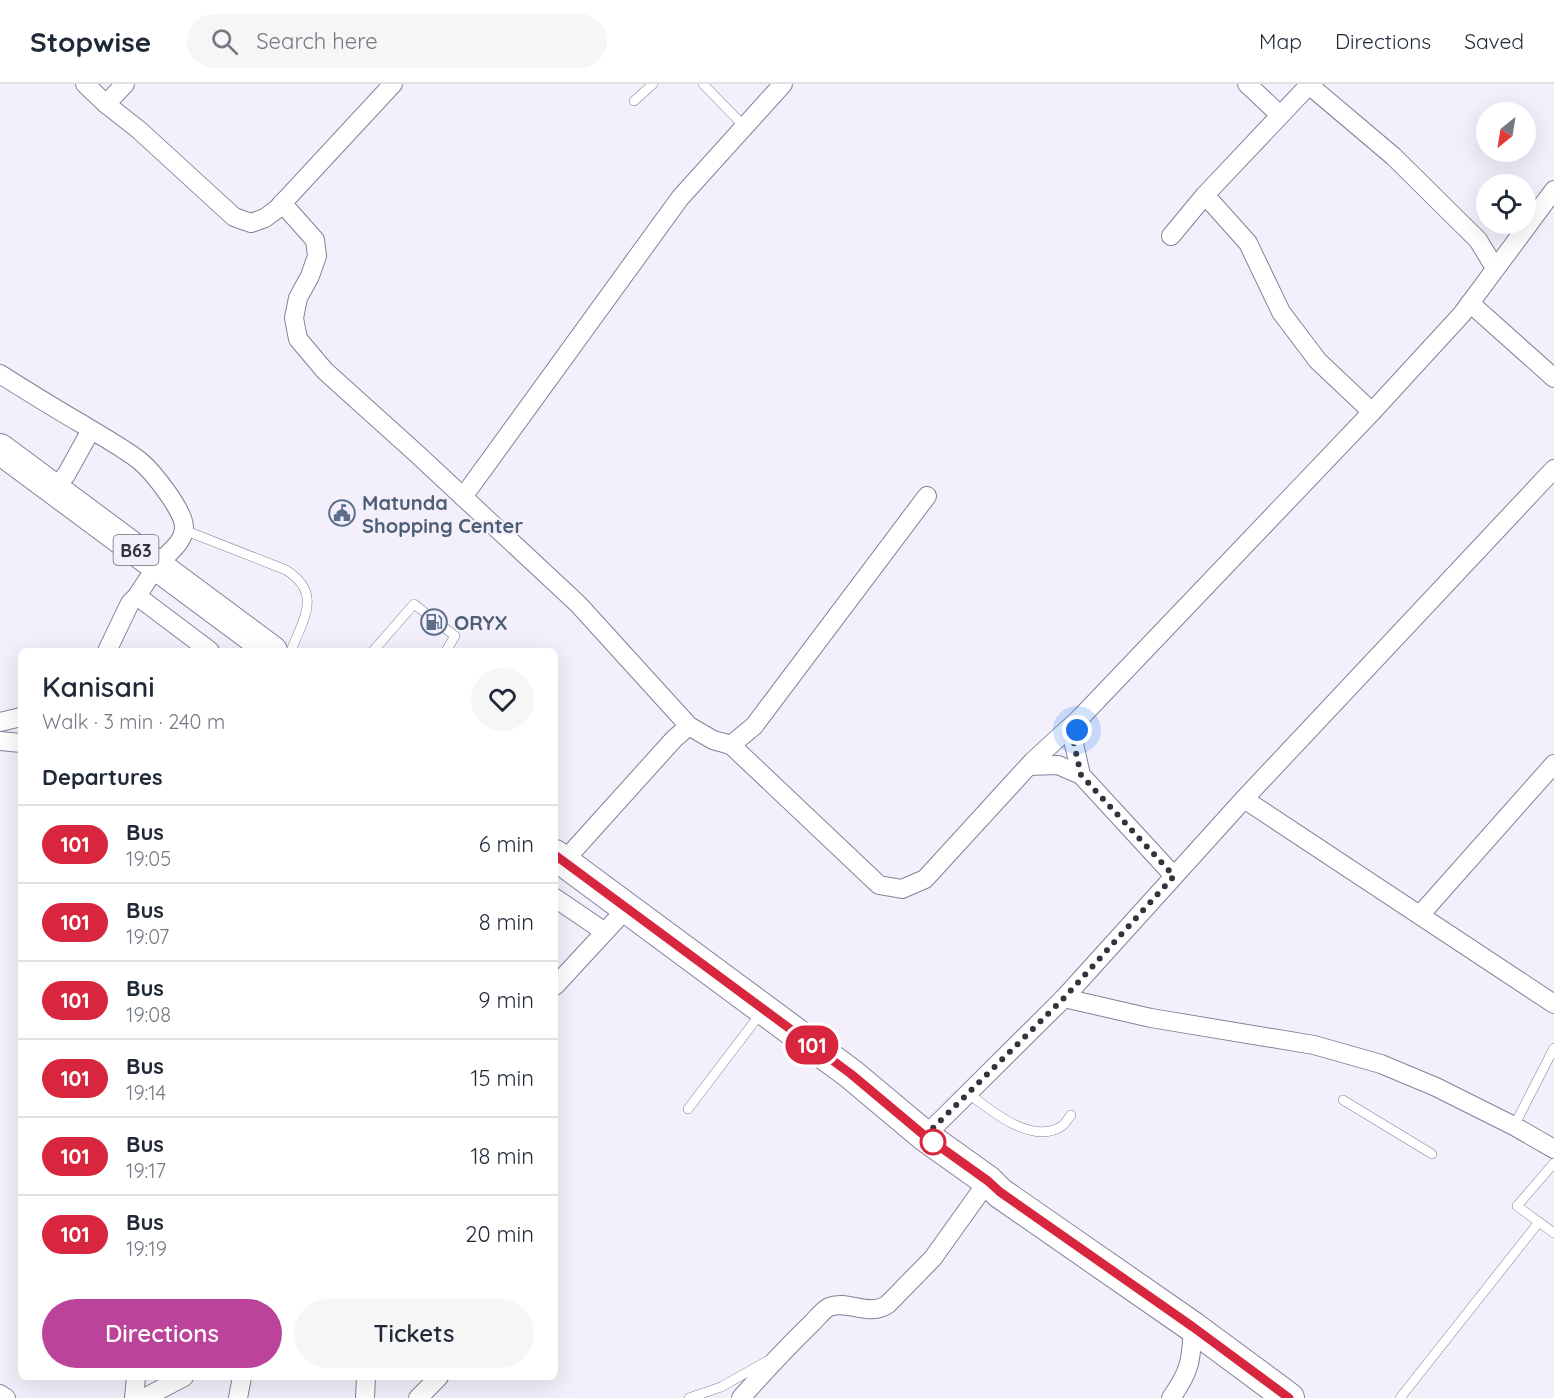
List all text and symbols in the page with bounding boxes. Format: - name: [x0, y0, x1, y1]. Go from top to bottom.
- search box: [187, 14, 607, 68]
- text: Stopwise: [30, 24, 151, 59]
- icon: search: [208, 25, 241, 58]
- text: Search here: [256, 27, 378, 55]
- text: Map: [1259, 28, 1302, 54]
- text: Directions: [1335, 28, 1431, 54]
- text: Saved: [1464, 28, 1524, 54]
- north arrow: [1476, 102, 1536, 162]
- map controls: [1476, 102, 1536, 234]
- button: locate: [1476, 174, 1536, 234]
- place label: Matunda Shopping Center: [362, 490, 523, 538]
- public building icon: Matunda Shopping Center: [327, 498, 357, 528]
- road number: B63: [114, 535, 158, 565]
- fuel station icon: ORYX: [419, 607, 449, 637]
- place label: ORYX: [454, 610, 508, 635]
- button: heart: [471, 668, 534, 731]
- text: Kanisani: [42, 669, 155, 704]
- text: Walk · 3 min · 240 m: [42, 709, 225, 734]
- your location: [1062, 715, 1092, 745]
- text: Departures: [42, 763, 163, 791]
- text: Bus: [126, 818, 164, 846]
- text: 6 min: [479, 830, 534, 858]
- text: 101: [60, 831, 90, 857]
- text: 19:05: [126, 846, 171, 871]
- text: Bus: [126, 896, 164, 924]
- text: 8 min: [479, 908, 534, 936]
- text: 101: [60, 909, 90, 935]
- text: 19:07: [126, 924, 169, 949]
- text: Bus: [126, 974, 164, 1002]
- text: 9 min: [478, 986, 534, 1014]
- text: 101: [60, 987, 90, 1013]
- text: 19:08: [126, 1002, 171, 1027]
- line badge: 101: [778, 1026, 846, 1064]
- text: 101: [797, 1032, 827, 1058]
- text: Bus: [126, 1052, 164, 1080]
- text: 15 min: [470, 1064, 534, 1092]
- text: 101: [60, 1065, 90, 1091]
- text: 19:14: [126, 1080, 166, 1105]
- unlabelled marker: [920, 1129, 946, 1155]
- text: Bus: [126, 1130, 164, 1158]
- text: 18 min: [470, 1142, 534, 1170]
- text: 101: [60, 1143, 90, 1169]
- text: 19:17: [126, 1158, 166, 1183]
- text: Bus: [126, 1208, 164, 1236]
- text: 20 min: [465, 1220, 534, 1248]
- text: 101: [60, 1221, 90, 1247]
- text: 19:19: [126, 1236, 167, 1261]
- button: Directions: [42, 1299, 282, 1368]
- button: Tickets: [294, 1299, 534, 1368]

